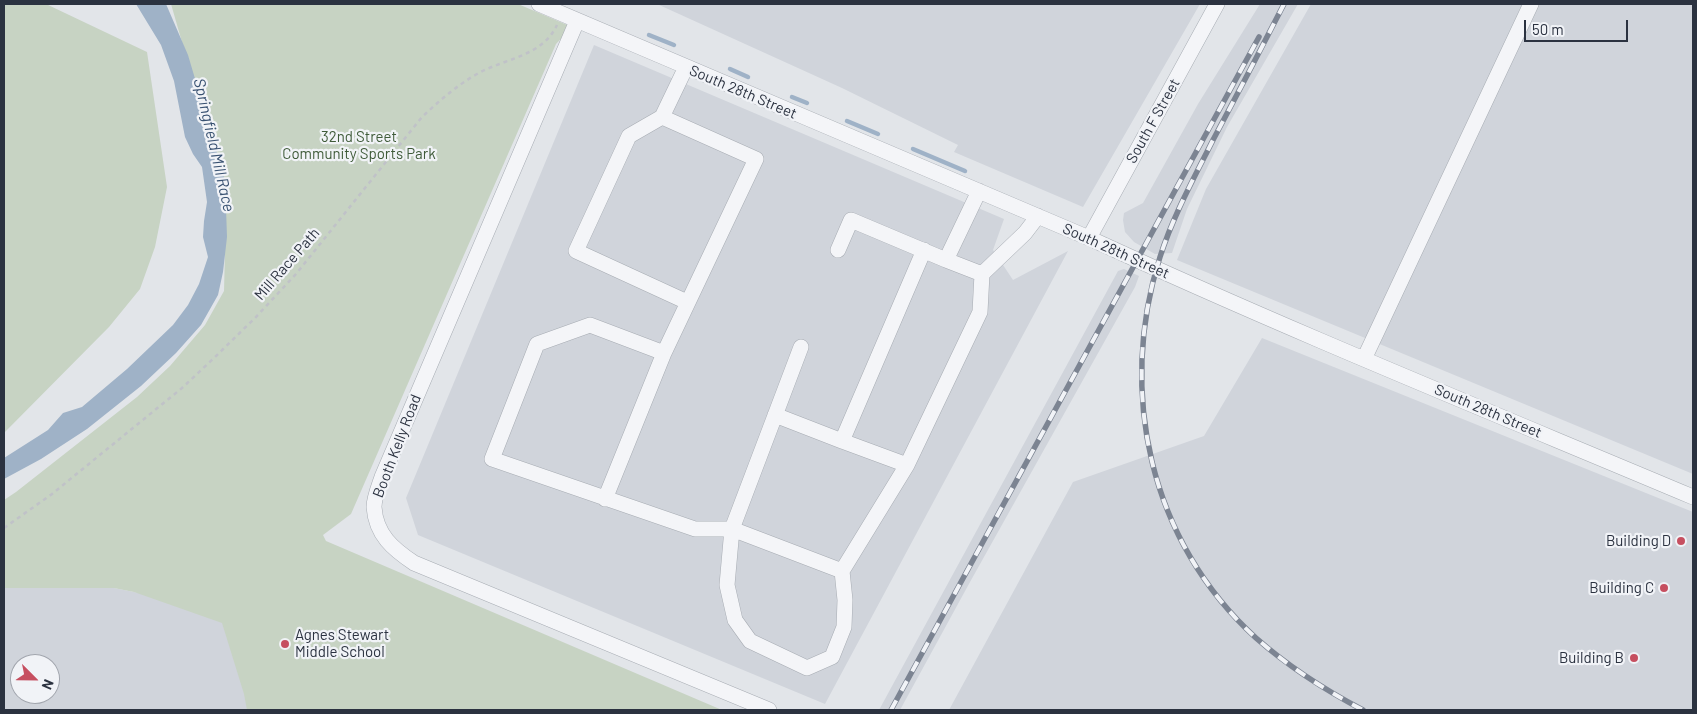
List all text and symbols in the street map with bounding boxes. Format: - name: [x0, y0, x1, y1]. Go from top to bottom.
- scale bar: [1527, 10, 1631, 42]
- text: 50 m: [1532, 20, 1564, 38]
- street label: South 28th Street: [687, 61, 799, 123]
- water label: Springfield Mill Race: [189, 76, 239, 214]
- street label: South F Street: [1122, 76, 1184, 166]
- park label: 32nd Street Community Sports Park: [282, 128, 436, 163]
- street label: South 28th Street: [1060, 219, 1172, 283]
- street label: Mill Race Path: [251, 224, 323, 304]
- street label: South 28th Street: [1432, 380, 1544, 442]
- street label: Booth Kelly Road: [369, 392, 425, 500]
- place label: Building D: [1606, 532, 1671, 550]
- marker: Building D: [1675, 535, 1687, 547]
- place label: Building C: [1589, 579, 1654, 597]
- marker: Building C: [1658, 582, 1670, 594]
- place label: Agnes Stewart Middle School: [295, 626, 389, 661]
- marker: Agnes Stewart Middle School: [279, 638, 291, 650]
- place label: Building B: [1559, 649, 1624, 667]
- marker: Building B: [1628, 652, 1640, 664]
- north arrow: [10, 654, 60, 704]
- text: N: [39, 677, 58, 692]

